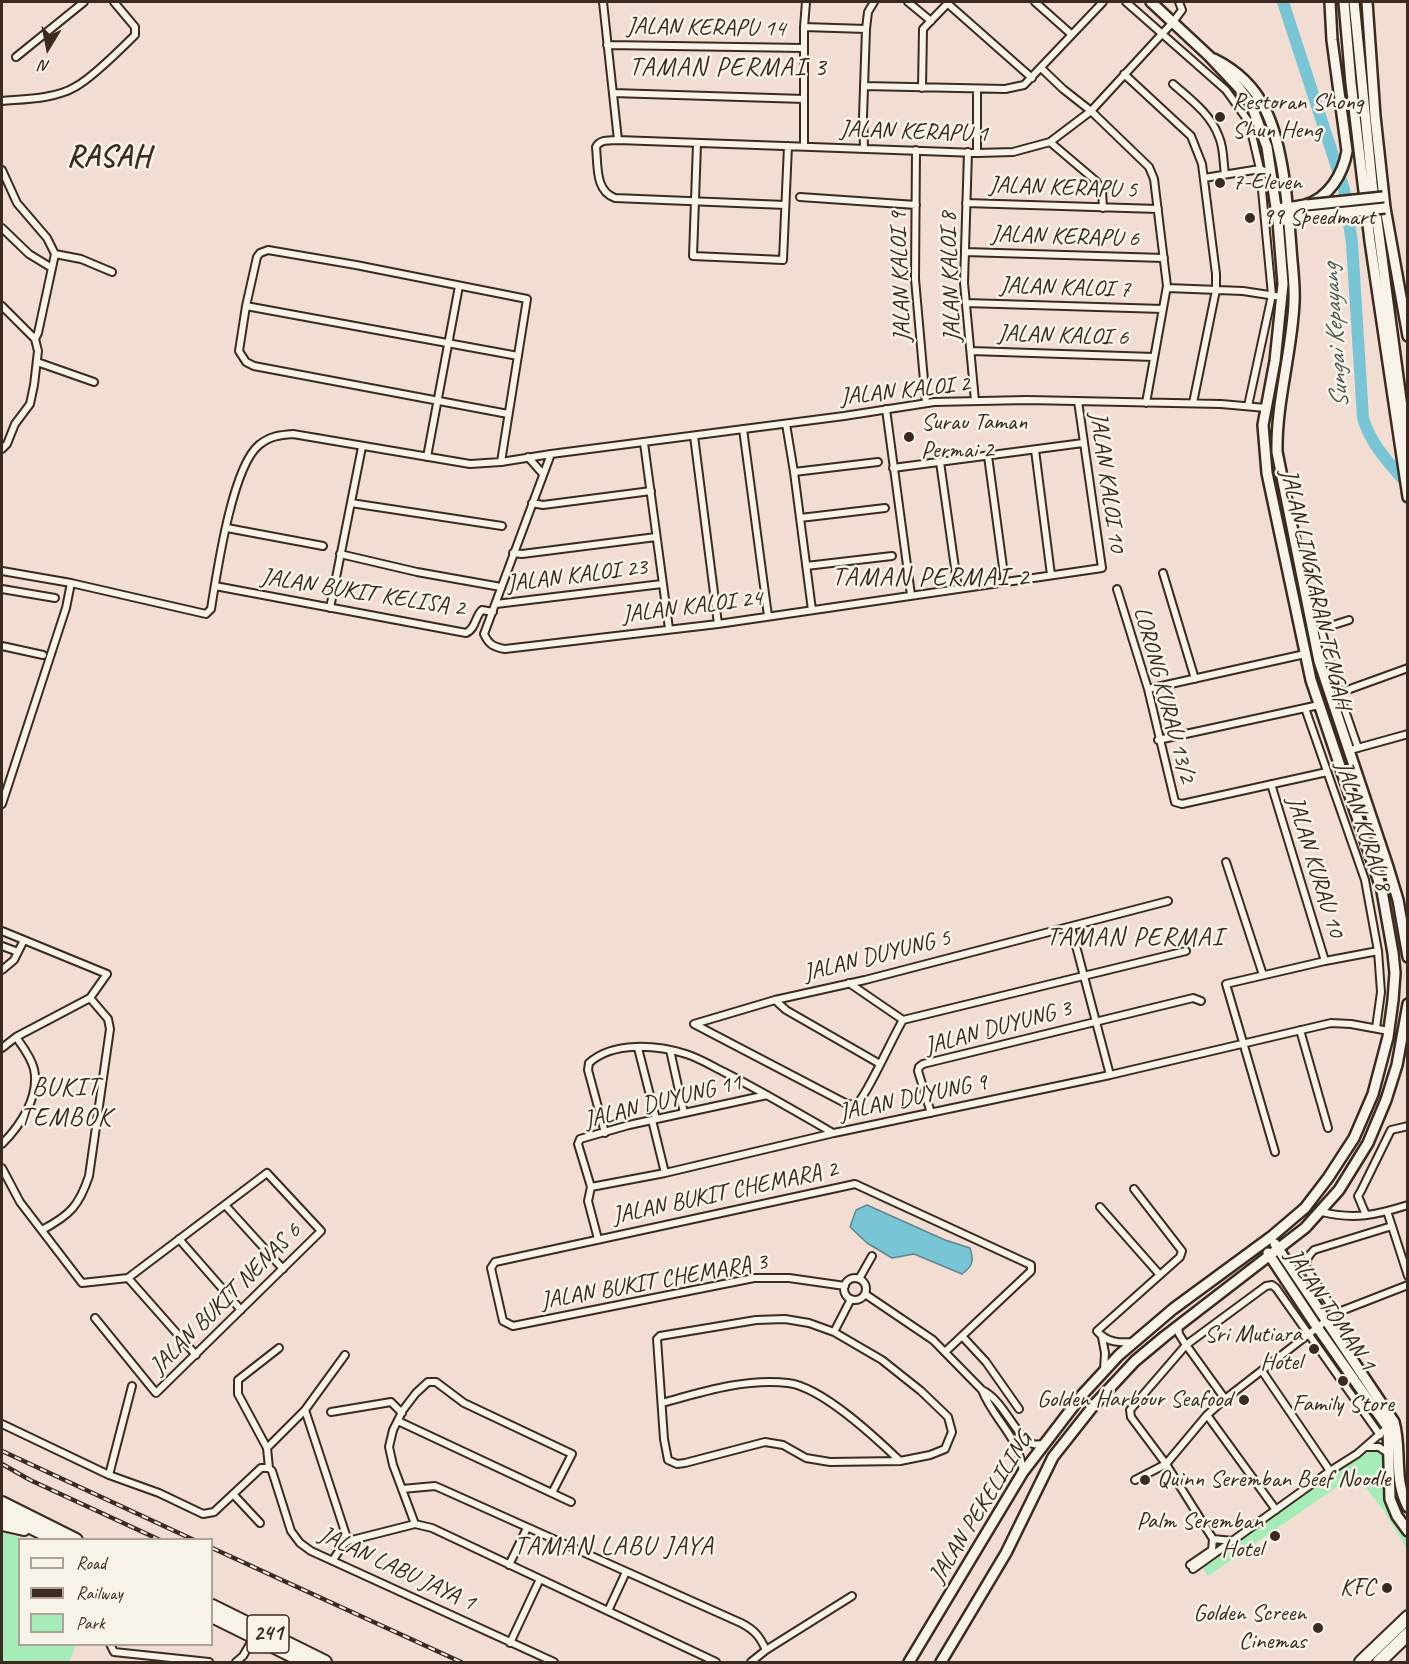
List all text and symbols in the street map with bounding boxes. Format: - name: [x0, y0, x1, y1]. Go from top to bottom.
- street label: JALAN KERAPU 14: [626, 12, 786, 44]
- north arrow: [18, 18, 78, 78]
- district label: TAMAN PERMAI 3: [630, 52, 826, 84]
- text: N: [38, 55, 51, 76]
- place label: Restoran Shong Shun Heng: [1232, 89, 1363, 145]
- marker: Restoran Shong Shun Heng: [1213, 110, 1227, 124]
- street label: JALAN KERAPU 1: [840, 115, 988, 149]
- district label: RASAH: [67, 140, 151, 176]
- place label: 7-Eleven: [1232, 169, 1302, 197]
- street label: JALAN KERAPU 5: [989, 171, 1137, 205]
- marker: 7-Eleven: [1213, 176, 1227, 190]
- place label: 99 Speedmart: [1262, 204, 1375, 232]
- street label: JALAN KALOI 9: [884, 211, 918, 343]
- street label: JALAN KALOI 8: [934, 211, 968, 343]
- marker: 99 Speedmart: [1243, 211, 1257, 225]
- street label: JALAN KERAPU 6: [991, 220, 1139, 254]
- water label: Sungai Kepayang: [1315, 262, 1357, 410]
- street label: JALAN KALOI 7: [999, 271, 1131, 305]
- street label: JALAN KALOI 6: [997, 319, 1129, 353]
- street label: JALAN KALOI 2: [839, 370, 971, 412]
- place label: Surau Taman Permai 2: [921, 409, 1027, 465]
- street label: JALAN KALOI 10: [1083, 410, 1131, 554]
- marker: Surau Taman Permai 2: [902, 430, 916, 444]
- street label: JALAN LINGKARAN TENGAH: [1273, 466, 1357, 712]
- street label: JALAN KALOI 23: [505, 553, 649, 599]
- district label: TAMAN PERMAI 2: [833, 562, 1029, 594]
- street label: JALAN BUKIT KELISA 2: [259, 563, 467, 623]
- street label: JALAN KALOI 24: [620, 584, 764, 630]
- street label: LORONG KURAU 13/2: [1127, 604, 1201, 786]
- street label: JALAN KURAU 8: [1328, 757, 1398, 895]
- street label: JALAN KURAU 10: [1280, 793, 1350, 941]
- district label: TAMAN PERMAI: [1048, 922, 1222, 954]
- street label: JALAN DUYUNG 5: [800, 924, 954, 988]
- street label: JALAN DUYUNG 3: [922, 995, 1074, 1061]
- street label: JALAN DUYUNG 9: [836, 1068, 990, 1128]
- street label: JALAN DUYUNG 11: [581, 1069, 745, 1135]
- district label: BUKIT TEMBOK: [20, 1072, 112, 1134]
- street label: JALAN BUKIT CHEMARA 2: [610, 1155, 840, 1231]
- street label: JALAN BUKIT NENAS 6: [144, 1217, 308, 1381]
- street label: JALAN TOMAN 1: [1278, 1243, 1382, 1377]
- street label: JALAN BUKIT CHEMARA 3: [538, 1248, 770, 1316]
- place label: Sri Mutiara Hotel: [1204, 1321, 1302, 1377]
- marker: Sri Mutiara Hotel: [1307, 1342, 1321, 1356]
- marker: Family Store: [1336, 1374, 1350, 1388]
- place label: Golden Harbour Seafood: [1037, 1386, 1232, 1414]
- place label: Family Store: [1292, 1391, 1394, 1419]
- marker: Golden Harbour Seafood: [1237, 1393, 1251, 1407]
- street label: JALAN PEKELILING: [923, 1427, 1039, 1589]
- place label: Quinn Seremban Beef Noodle: [1157, 1466, 1390, 1494]
- marker: Quinn Seremban Beef Noodle: [1138, 1473, 1152, 1487]
- place label: Palm Seremban Hotel: [1137, 1508, 1263, 1564]
- street label: JALAN LABU JAYA 1: [314, 1520, 480, 1618]
- marker: Palm Seremban Hotel: [1268, 1529, 1282, 1543]
- district label: TAMAN LABU JAYA: [515, 1531, 713, 1563]
- legend: [18, 1538, 213, 1646]
- text: Road: [76, 1552, 106, 1574]
- place label: KFC: [1340, 1574, 1375, 1602]
- marker: KFC: [1380, 1581, 1394, 1595]
- text: Railway: [76, 1582, 123, 1604]
- place label: Golden Screen Cinemas: [1193, 1600, 1306, 1656]
- text: Park: [76, 1612, 105, 1634]
- road number: 241: [247, 1615, 289, 1653]
- marker: Golden Screen Cinemas: [1311, 1621, 1325, 1635]

